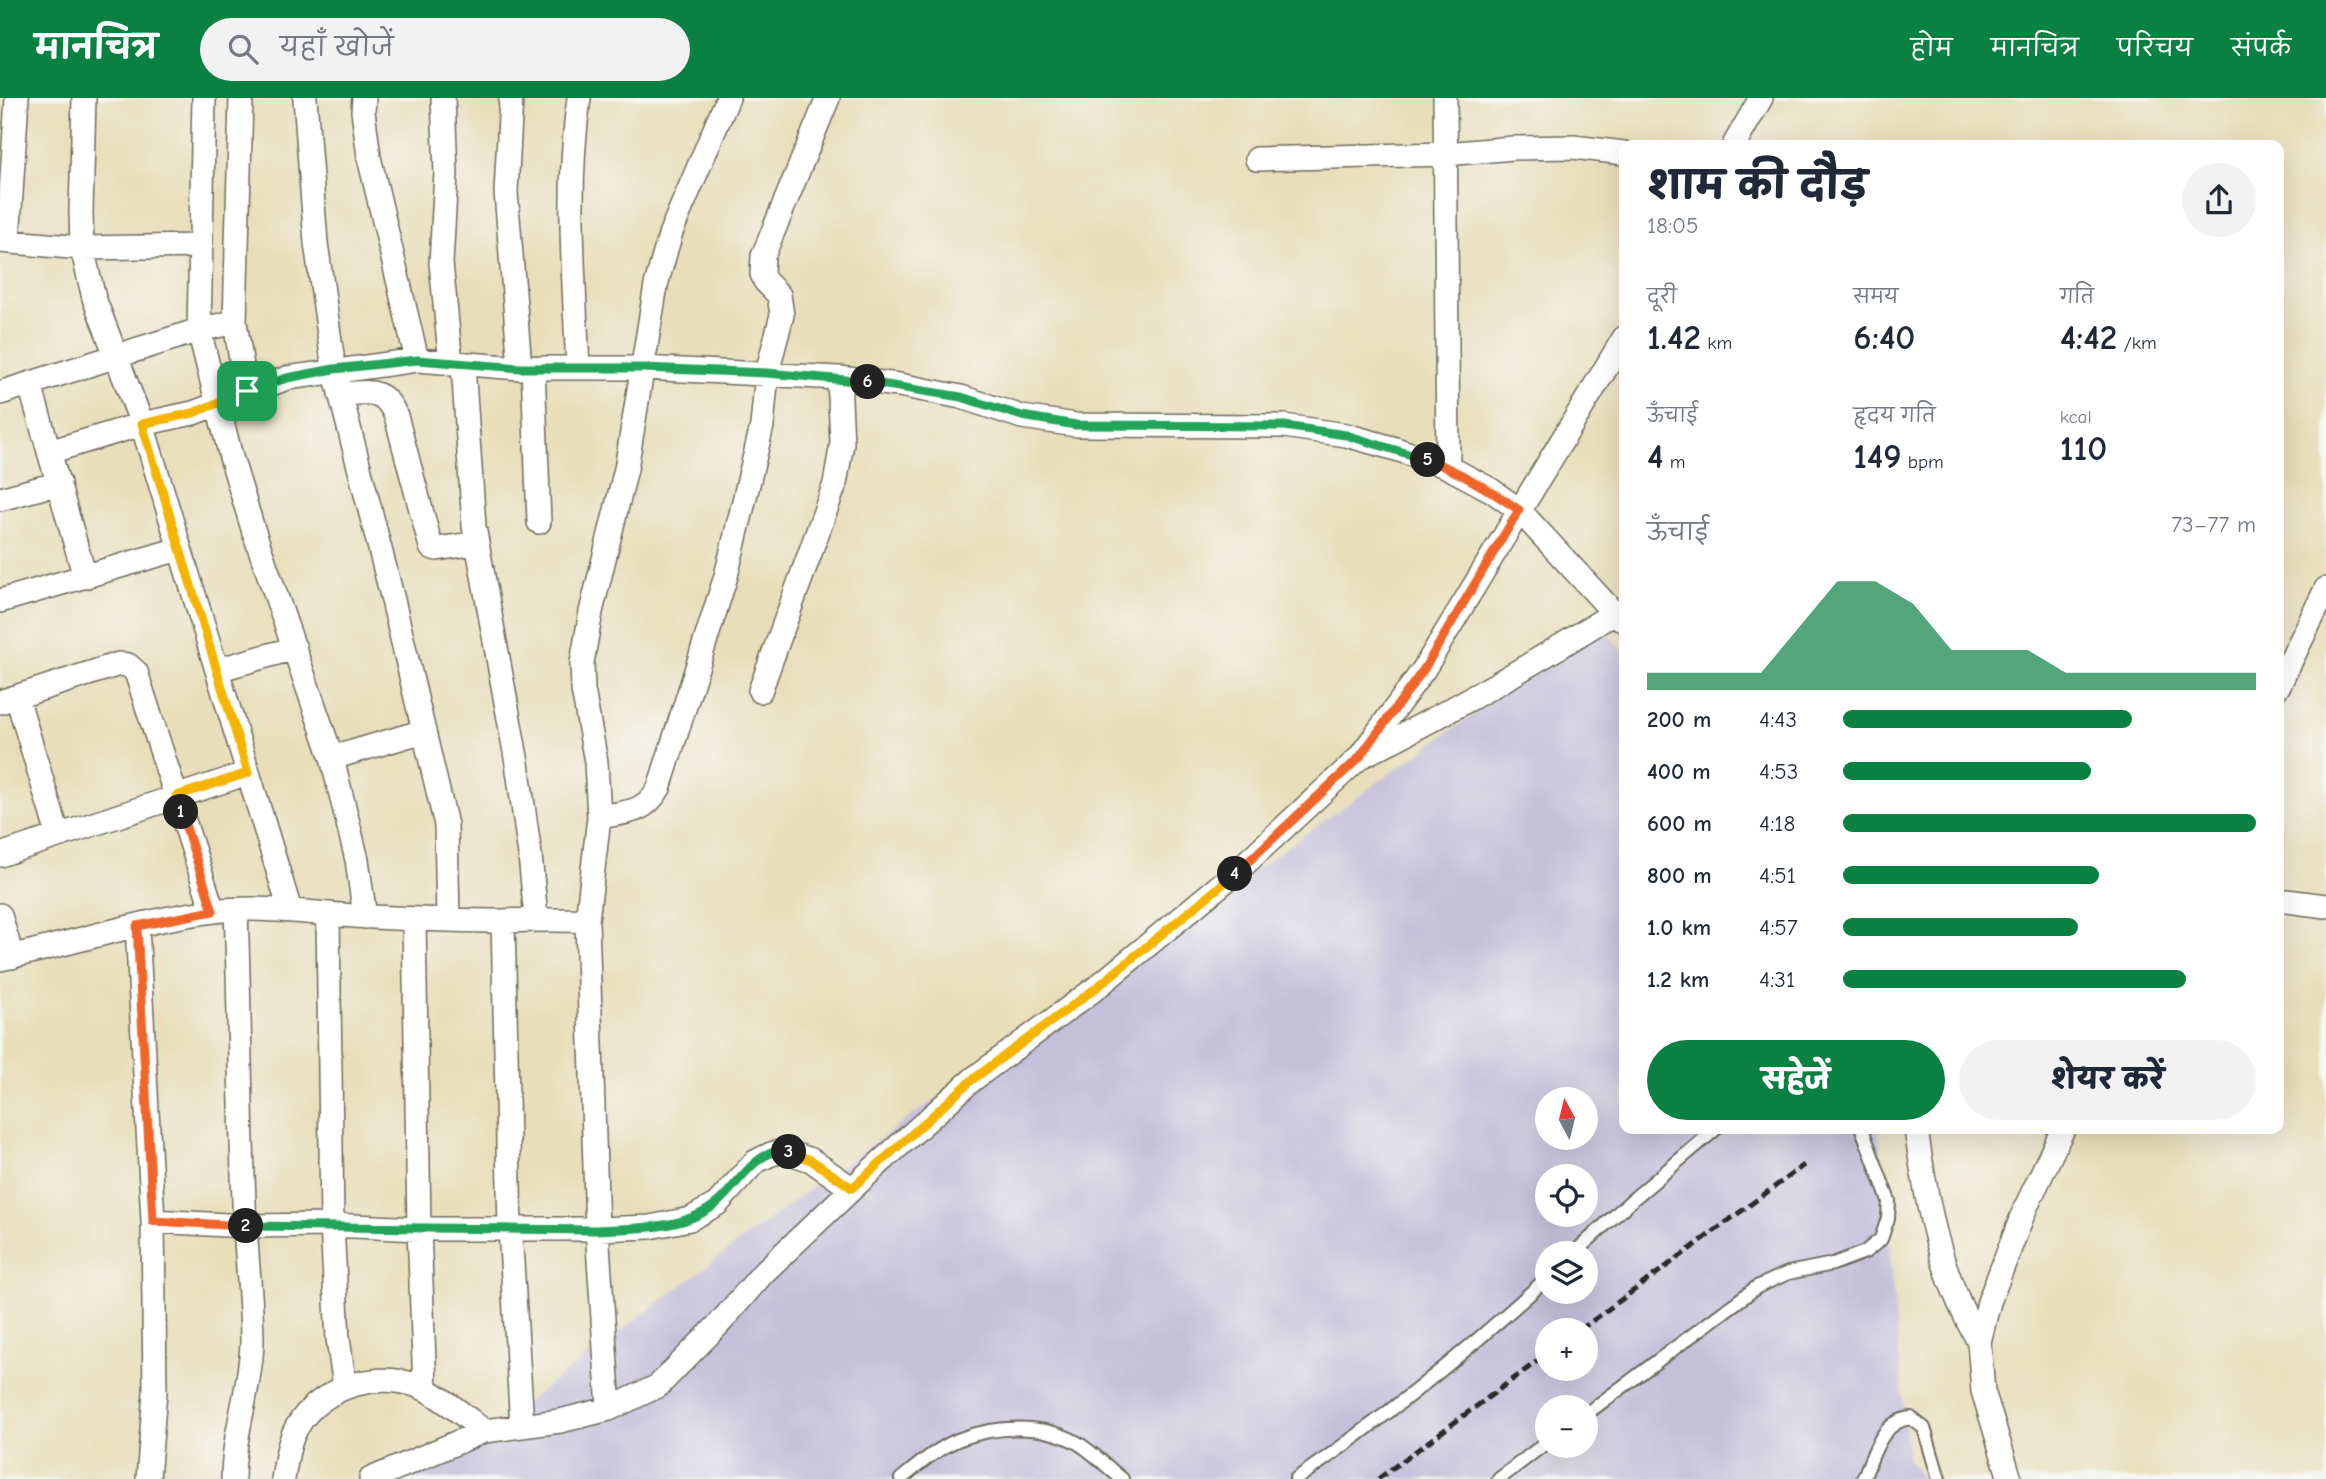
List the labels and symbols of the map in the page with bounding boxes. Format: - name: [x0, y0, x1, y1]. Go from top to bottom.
- pin: [217, 361, 277, 421]
- pin: 6: [850, 364, 886, 400]
- pin: 5: [1410, 442, 1446, 478]
- pin: 1: [164, 794, 198, 830]
- pin: 4: [1218, 856, 1252, 892]
- north arrow: [1535, 1087, 1598, 1150]
- pin: 3: [772, 1134, 806, 1170]
- pin: 2: [229, 1208, 264, 1244]

